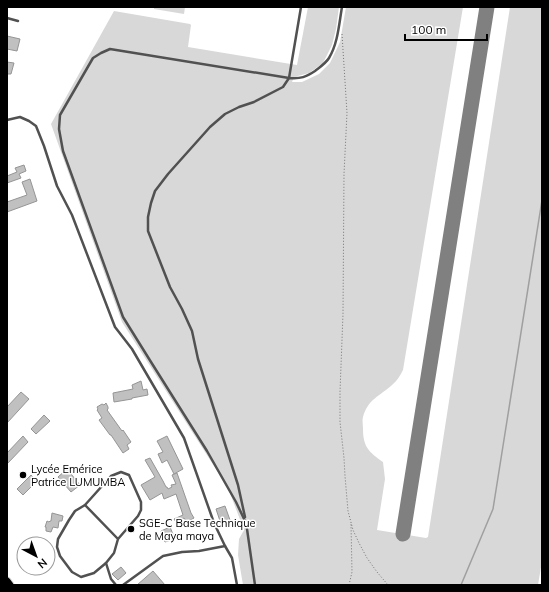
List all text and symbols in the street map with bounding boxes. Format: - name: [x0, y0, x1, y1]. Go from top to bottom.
- scale bar: [405, 16, 487, 42]
- text: 100 m: [411, 22, 446, 37]
- place label: Lycée Emérice Patrice LUMUMBA: [31, 462, 125, 489]
- marker: Lycée Emérice Patrice LUMUMBA: [18, 470, 28, 480]
- place label: SGE-C Base Technique de Maya maya: [139, 516, 256, 543]
- marker: SGE-C Base Technique de Maya maya: [126, 524, 136, 534]
- north arrow: [16, 536, 56, 576]
- text: N: [35, 556, 50, 572]

